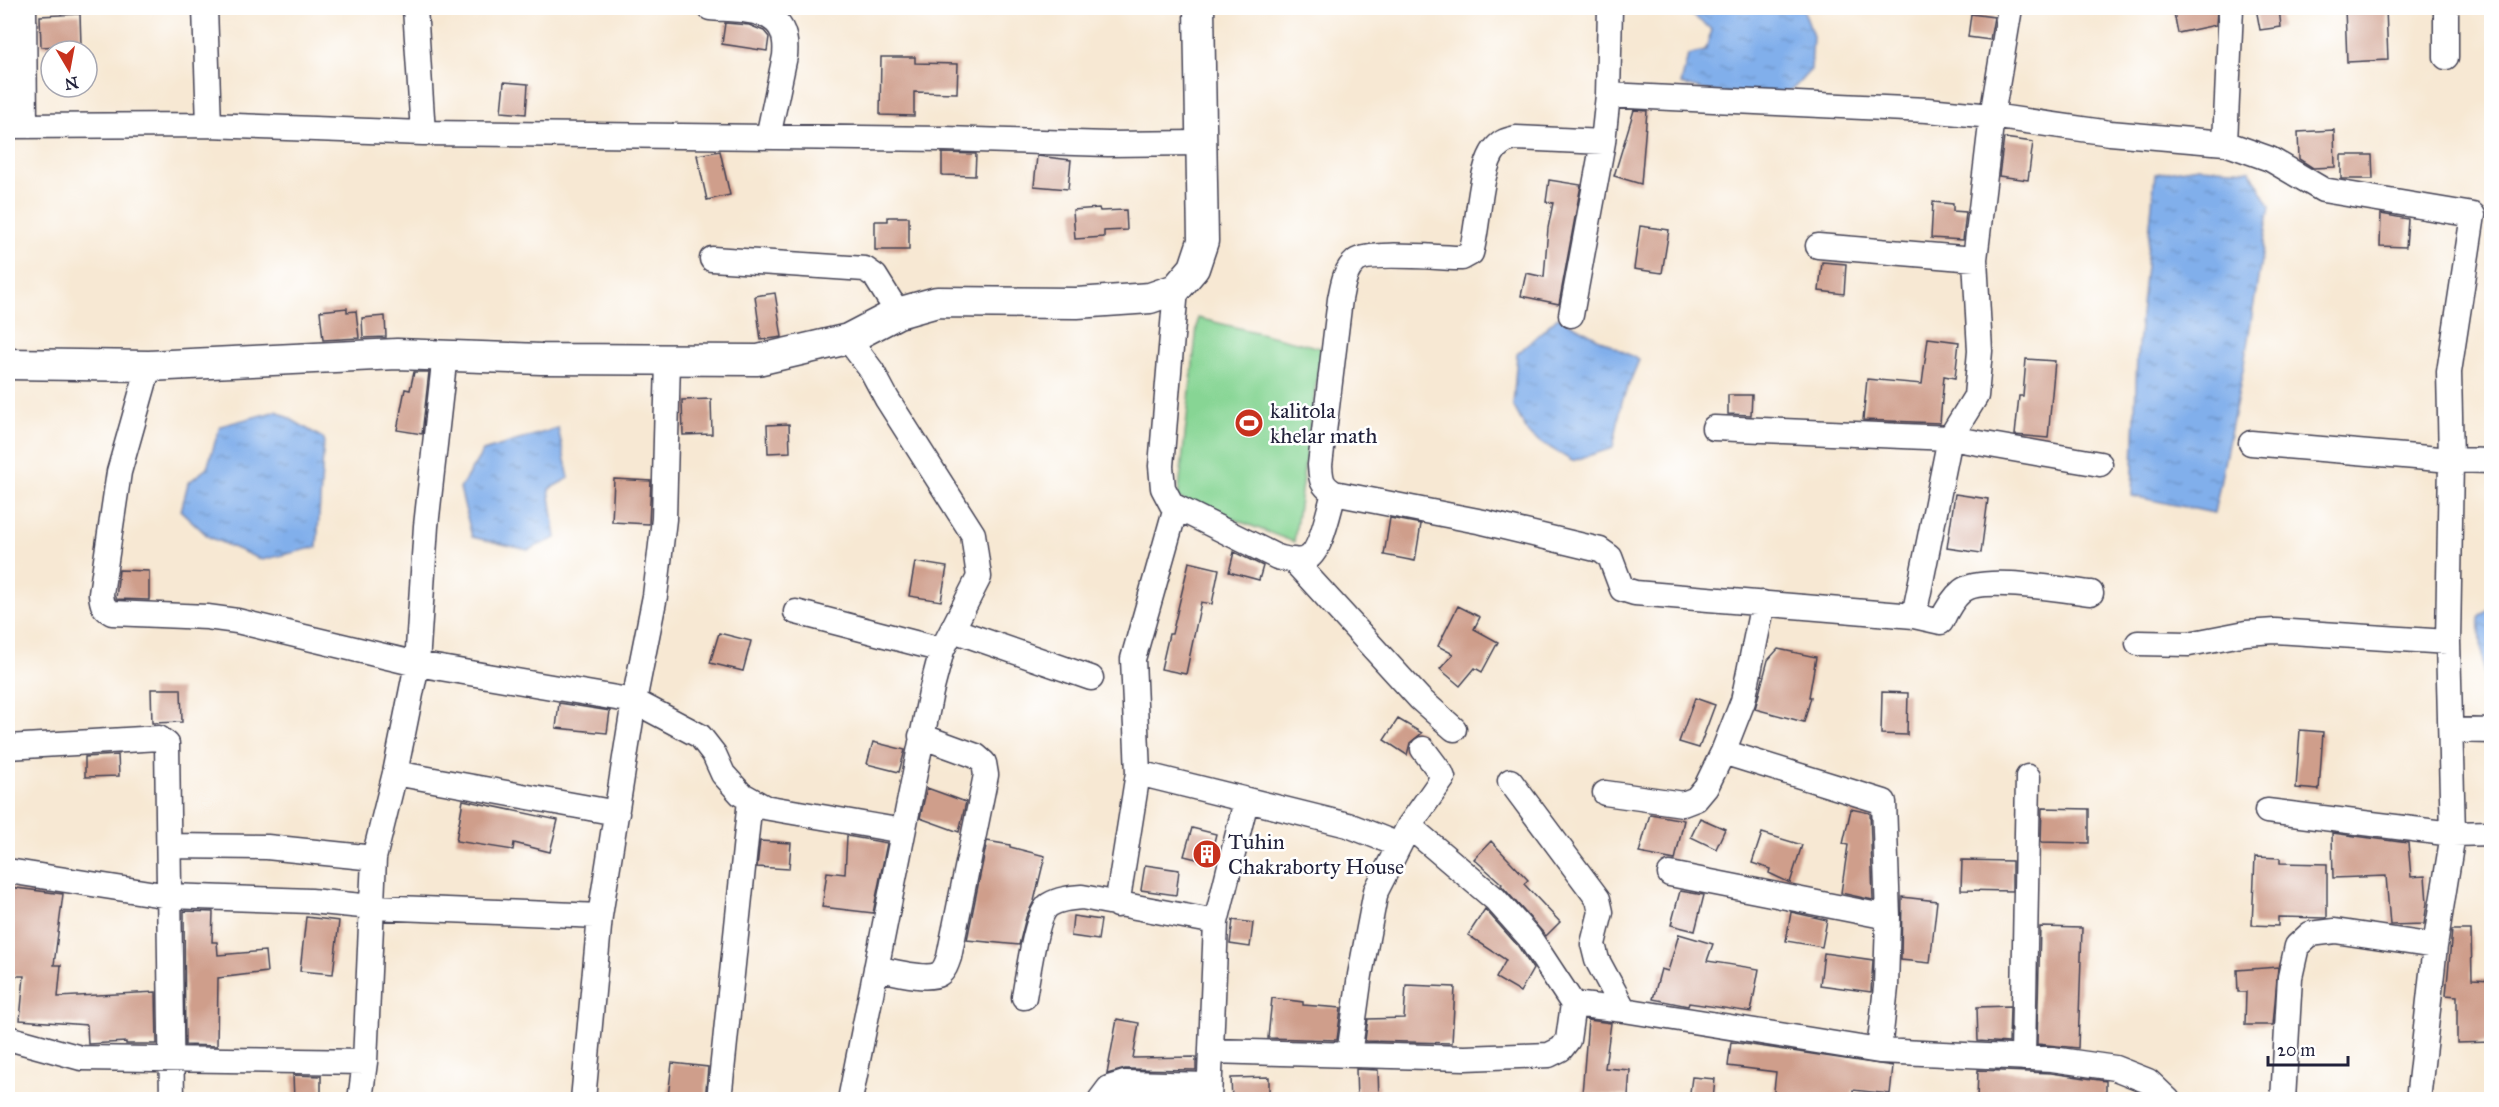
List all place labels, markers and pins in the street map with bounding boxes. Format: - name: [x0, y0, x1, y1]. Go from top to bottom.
- place label: kalitola khelar math: [1270, 397, 1378, 449]
- sports icon: kalitola khelar math: [1233, 407, 1265, 439]
- place label: Tuhin Chakraborty House: [1228, 828, 1404, 880]
- building icon: Tuhin Chakraborty House: [1191, 838, 1223, 870]

